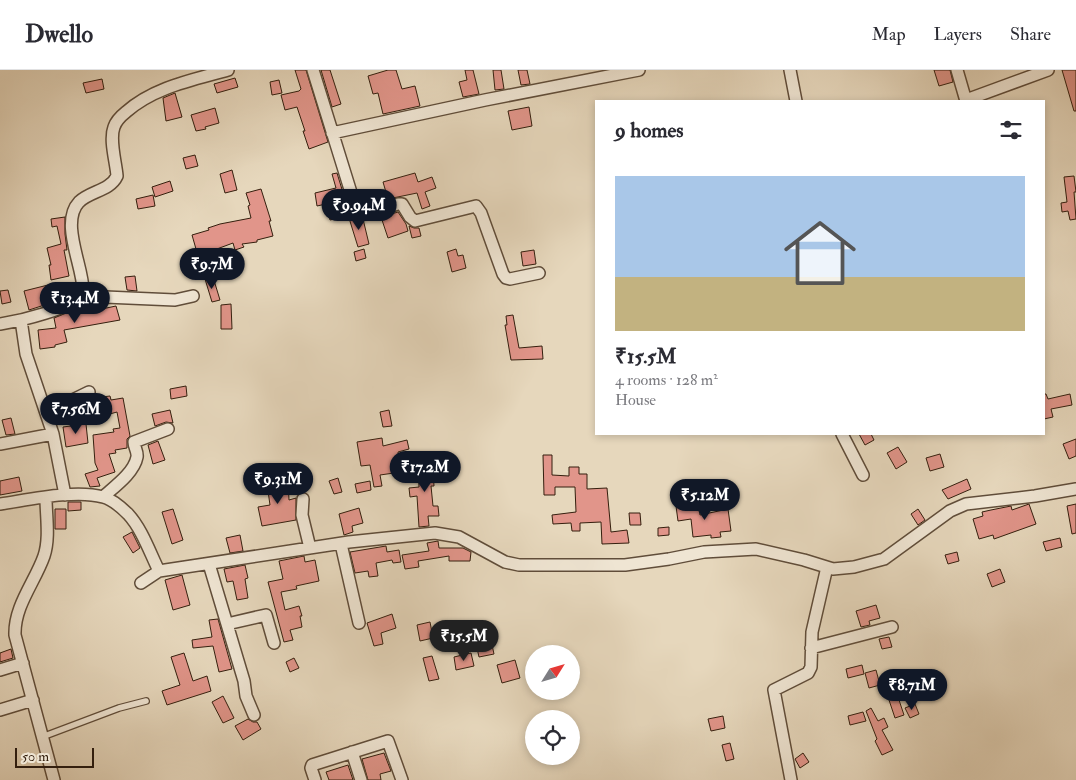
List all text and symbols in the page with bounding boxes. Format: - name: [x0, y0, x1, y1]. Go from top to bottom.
- text: Dwello: [25, 19, 93, 50]
- text: Map: [872, 23, 906, 46]
- text: Layers: [934, 23, 982, 46]
- text: Share: [1010, 23, 1051, 46]
- icon: filters: [997, 116, 1025, 144]
- text: 9 homes: [615, 117, 684, 144]
- pin: ₹9.94M: [318, 189, 400, 231]
- text: ₹9.94M: [333, 195, 385, 215]
- icon: home: [775, 208, 865, 298]
- pin: ₹9.7M: [177, 248, 247, 290]
- text: ₹9.7M: [191, 254, 233, 274]
- pin: ₹13.4M: [34, 282, 116, 324]
- text: ₹13.4M: [51, 288, 99, 308]
- text: ₹15.5M: [615, 343, 677, 370]
- text: 4 rooms · 128 m²: [615, 370, 718, 390]
- text: House: [615, 390, 656, 410]
- pin: ₹7.56M: [35, 392, 117, 435]
- text: ₹7.56M: [51, 399, 101, 419]
- pin: ₹17.2M: [384, 450, 466, 493]
- text: ₹17.2M: [401, 457, 449, 477]
- pin: ₹9.31M: [237, 462, 319, 505]
- text: ₹9.31M: [254, 469, 302, 489]
- pin: ₹5.12M: [664, 478, 746, 521]
- text: ₹5.12M: [681, 485, 729, 505]
- pin: ₹15.5M: [423, 620, 505, 662]
- text: ₹15.5M: [441, 626, 487, 646]
- north arrow: [525, 645, 580, 700]
- map controls: [525, 645, 580, 765]
- pin: ₹8.71M: [871, 668, 953, 711]
- text: ₹8.71M: [888, 675, 936, 695]
- button: locate: [525, 710, 580, 765]
- scale bar: [15, 745, 94, 768]
- text: 50 m: [22, 748, 49, 765]

